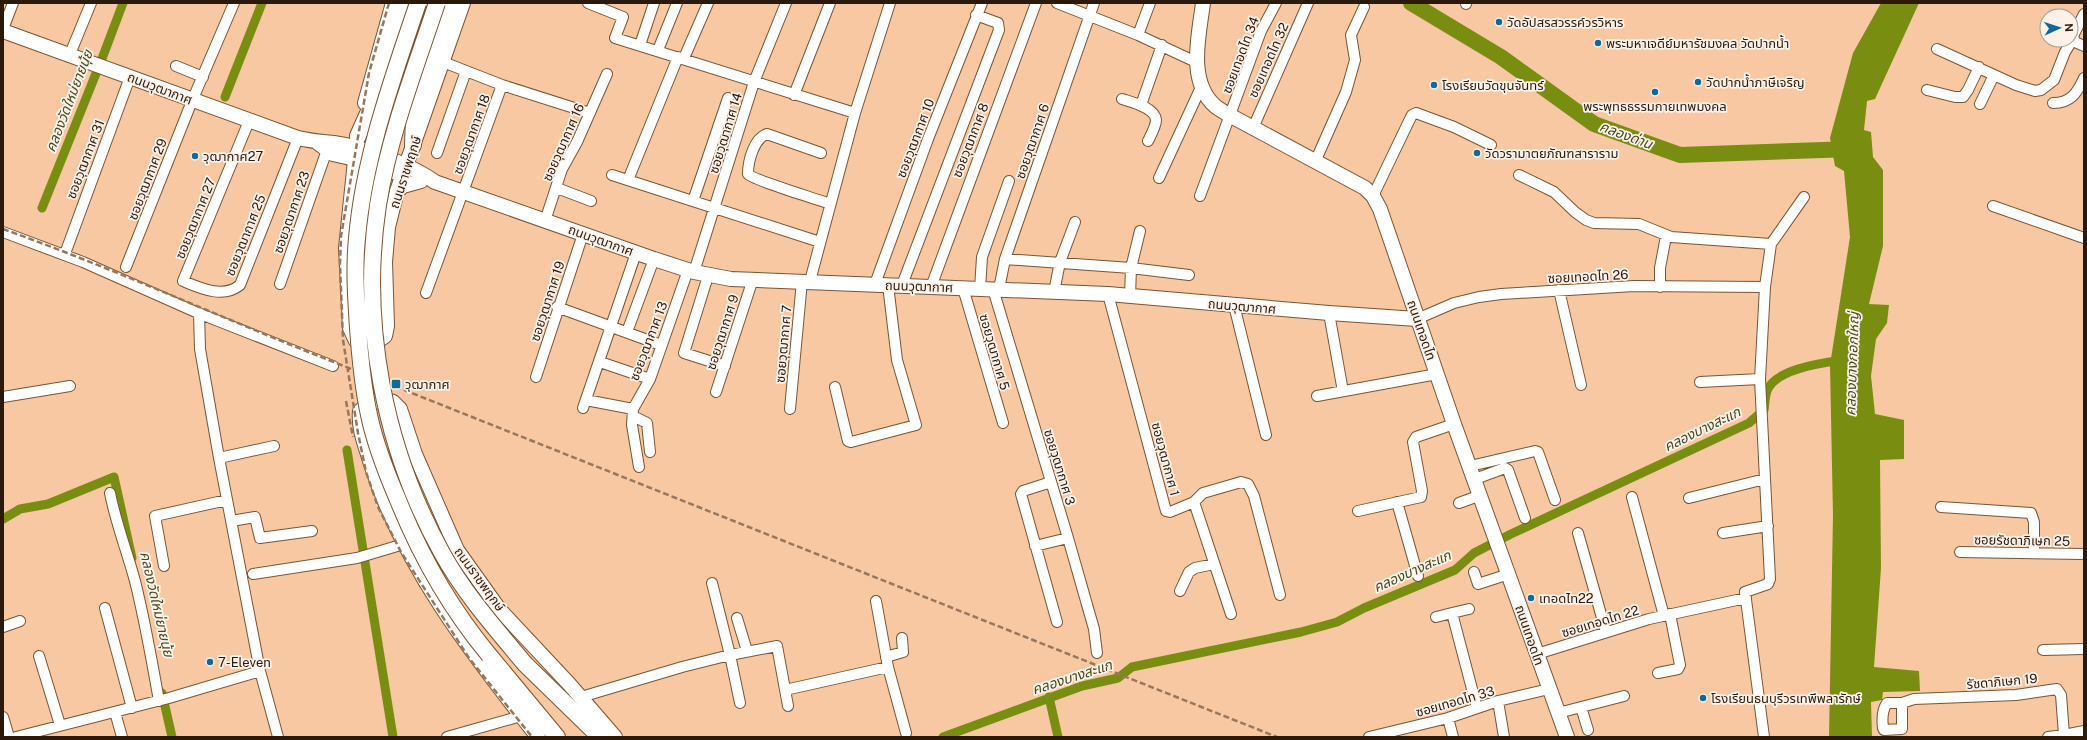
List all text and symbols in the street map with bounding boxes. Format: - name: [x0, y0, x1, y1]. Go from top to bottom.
- north arrow: [2039, 8, 2079, 48]
- street label: ซอยเทอดไท 34: [1219, 15, 1262, 96]
- place label: วัดอัปสรสวรรค์วรวิหาร: [1507, 15, 1623, 30]
- marker: วัดอัปสรสวรรค์วรวิหาร: [1494, 17, 1504, 27]
- street label: ซอยเทอดไท 32: [1245, 20, 1292, 100]
- text: N: [2063, 23, 2075, 32]
- place label: พระมหาเจดีย์มหารัชมงคล วัดปากน้ำ: [1606, 34, 1789, 51]
- marker: พระมหาเจดีย์มหารัชมงคล วัดปากน้ำ: [1593, 38, 1603, 48]
- water label: คลองวัดใหม่ยายนุ้ย: [42, 46, 97, 155]
- street label: ถนนวุฒากาศ: [125, 69, 194, 108]
- place label: วัดปากน้ำภาษีเจริญ: [1706, 73, 1805, 90]
- marker: วัดปากน้ำภาษีเจริญ: [1693, 77, 1703, 87]
- place label: โรงเรียนวัดขุนจันทร์: [1442, 78, 1544, 93]
- marker: โรงเรียนวัดขุนจันทร์: [1429, 80, 1439, 90]
- marker: พระพุทธธรรมกายเทพมงคล: [1650, 87, 1660, 97]
- street label: ซอยวุฒากาศ 14: [706, 91, 745, 175]
- street label: ซอยวุฒากาศ 18: [450, 92, 493, 176]
- street label: ซอยวุฒากาศ 10: [894, 96, 937, 180]
- place label: พระพุทธธรรมกายเทพมงคล: [1583, 99, 1727, 114]
- street label: ซอยวุฒากาศ 16: [540, 101, 587, 183]
- street label: ซอยวุฒากาศ 8: [949, 101, 992, 180]
- street label: ซอยวุฒากาศ 6: [1013, 102, 1052, 181]
- street label: ซอยวุฒากาศ 31: [63, 117, 107, 201]
- water label: คลองด่าน: [1597, 118, 1656, 152]
- street label: ถนนราชพฤกษ์: [387, 134, 424, 210]
- street label: ซอยวุฒากาศ 29: [125, 136, 170, 222]
- place label: วัดวรามาตยภัณฑสาราราม: [1485, 146, 1618, 161]
- marker: วัดวรามาตยภัณฑสาราราม: [1472, 148, 1482, 158]
- place label: วุฒากาศ27: [203, 149, 263, 164]
- marker: วุฒากาศ27: [190, 151, 200, 161]
- street label: ซอยวุฒากาศ 23: [270, 169, 313, 255]
- street label: ซอยวุฒากาศ 27: [172, 175, 219, 261]
- street label: ซอยวุฒากาศ 25: [222, 192, 269, 278]
- street label: ถนนวุฒากาศ: [566, 222, 636, 259]
- street label: ซอยวุฒากาศ 19: [527, 259, 568, 343]
- street label: ซอยเทอดไท 26: [1547, 267, 1629, 286]
- street label: ถนนวุฒากาศ: [885, 278, 953, 295]
- street label: ซอยวุฒากาศ 9: [703, 293, 742, 372]
- street label: ถนนวุฒากาศ: [1207, 296, 1277, 317]
- street label: ถนนเทอดไท: [1404, 298, 1439, 362]
- street label: ซอยวุฒากาศ 13: [626, 299, 670, 383]
- street label: ซอยวุฒากาศ 7: [773, 304, 794, 384]
- water label: คลองบางกอกใหญ่: [1842, 310, 1862, 416]
- street label: ซอยวุฒากาศ 5: [976, 312, 1013, 392]
- place label: วุฒากาศ: [405, 377, 450, 392]
- marker: วุฒากาศ: [390, 378, 402, 390]
- water label: คลองบางสะแก: [1661, 403, 1743, 454]
- street label: ซอยวุฒากาศ 1: [1148, 421, 1183, 498]
- street label: ซอยวุฒากาศ 3: [1041, 427, 1078, 507]
- street label: ซอยรัชดาภิเษก 25: [1974, 532, 2070, 549]
- street label: ถนนราชพฤกษ์: [451, 544, 508, 614]
- water label: คลองบางสะแก: [1371, 547, 1454, 595]
- water label: คลองวัดใหม่ยายนุ้ย: [136, 550, 177, 660]
- place label: เทอดไท22: [1539, 591, 1594, 606]
- marker: เทอดไท22: [1526, 593, 1536, 603]
- street label: ถนนเทอดไท: [1512, 603, 1547, 667]
- street label: ซอยเทอดไท 22: [1560, 603, 1641, 640]
- place label: 7-Eleven: [218, 655, 271, 670]
- water label: คลองบางสะแก: [1030, 656, 1114, 697]
- marker: 7-Eleven: [205, 657, 215, 667]
- street label: รัชดาภิเษก 19: [1966, 671, 2038, 692]
- street label: ซอยเทอดไท 33: [1414, 683, 1496, 720]
- place label: โรงเรียนธนบุรีวรเทพีพลารักษ์: [1711, 691, 1861, 706]
- marker: โรงเรียนธนบุรีวรเทพีพลารักษ์: [1698, 693, 1708, 703]

